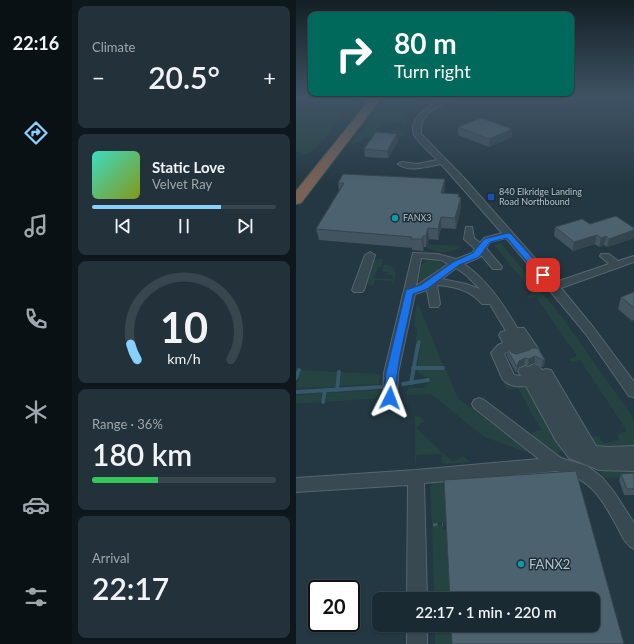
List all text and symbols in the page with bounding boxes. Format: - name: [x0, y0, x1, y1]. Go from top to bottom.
- text: 80 m: [394, 26, 457, 60]
- icon: right: [328, 28, 380, 80]
- text: 22:16: [13, 32, 59, 54]
- text: Climate: [92, 39, 135, 55]
- text: 20.5°: [148, 59, 220, 95]
- text: Turn right: [394, 60, 471, 82]
- text: −: [92, 64, 105, 91]
- text: +: [263, 64, 276, 91]
- icon: directions: [22, 119, 50, 147]
- text: Static Love: [152, 158, 225, 176]
- text: Velvet Ray: [152, 176, 212, 192]
- place label: 840 Elkridge Landing Road Northbound: [499, 186, 582, 207]
- marker: 840 Elkridge Landing Road Northbound: [486, 192, 496, 202]
- icon: music: [22, 212, 50, 240]
- place label: FANX3: [403, 212, 432, 223]
- marker: FANX3: [390, 213, 400, 223]
- icon: previous: [112, 215, 134, 237]
- icon: pause: [173, 215, 195, 237]
- icon: next: [234, 215, 256, 237]
- pin: [526, 258, 560, 292]
- icon: arrive: [532, 264, 554, 286]
- text: 10: [160, 302, 208, 352]
- icon: phone: [22, 305, 50, 333]
- text: km/h: [167, 350, 201, 367]
- position arrow: [369, 377, 411, 419]
- icon: climate: [22, 398, 50, 426]
- text: Range · 36%: [92, 416, 163, 432]
- text: 180 km: [92, 436, 192, 472]
- icon: car: [22, 491, 50, 519]
- text: Arrival: [92, 550, 129, 566]
- place label: FANX2: [529, 556, 570, 572]
- marker: FANX2: [516, 559, 526, 569]
- text: 22:17: [92, 570, 169, 606]
- speed limit sign: 20: [308, 580, 360, 632]
- icon: filters: [22, 583, 50, 611]
- text: 22:17 · 1 min · 220 m: [416, 603, 556, 621]

